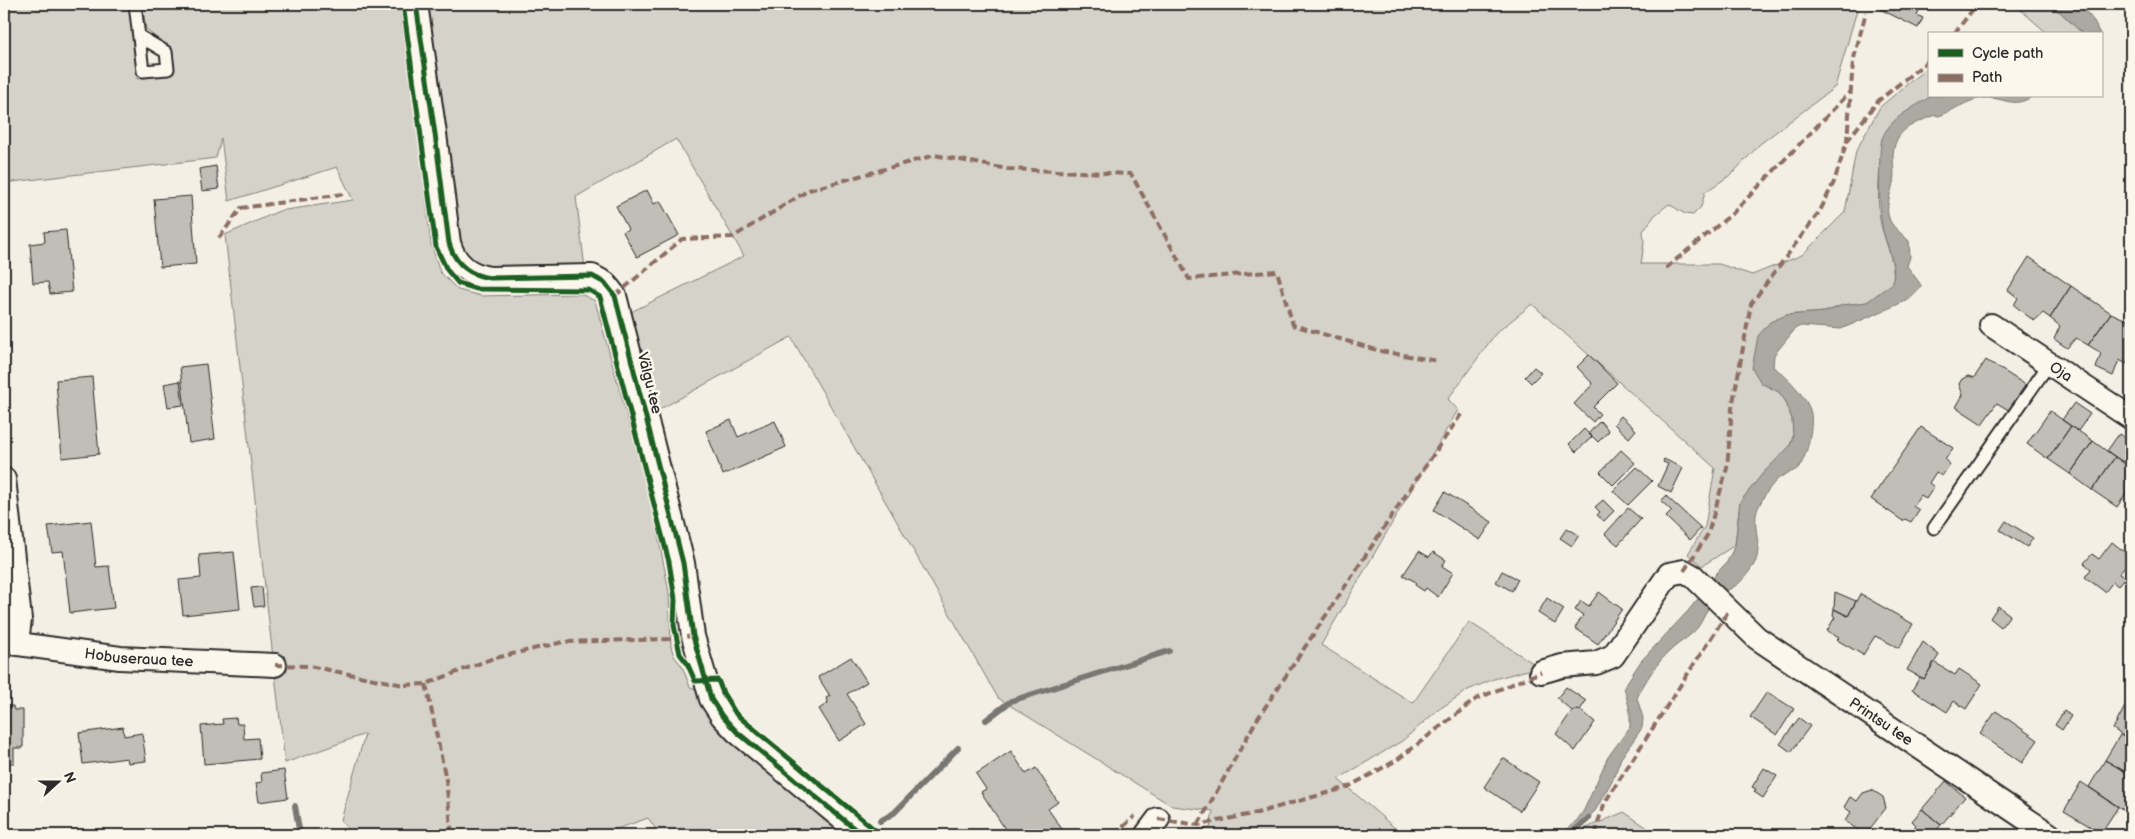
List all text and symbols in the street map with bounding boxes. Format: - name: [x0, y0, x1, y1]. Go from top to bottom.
- legend: [1928, 32, 2102, 98]
- text: Cycle path: [1972, 44, 2043, 63]
- text: Path: [1972, 68, 2002, 87]
- street label: Välgu tee: [633, 350, 666, 416]
- street label: Oja: [2046, 357, 2076, 386]
- street label: Hobuseraua tee: [83, 644, 194, 671]
- street label: Printsu tee: [1845, 694, 1917, 750]
- north arrow: [32, 756, 82, 806]
- text: N: [60, 770, 79, 785]

